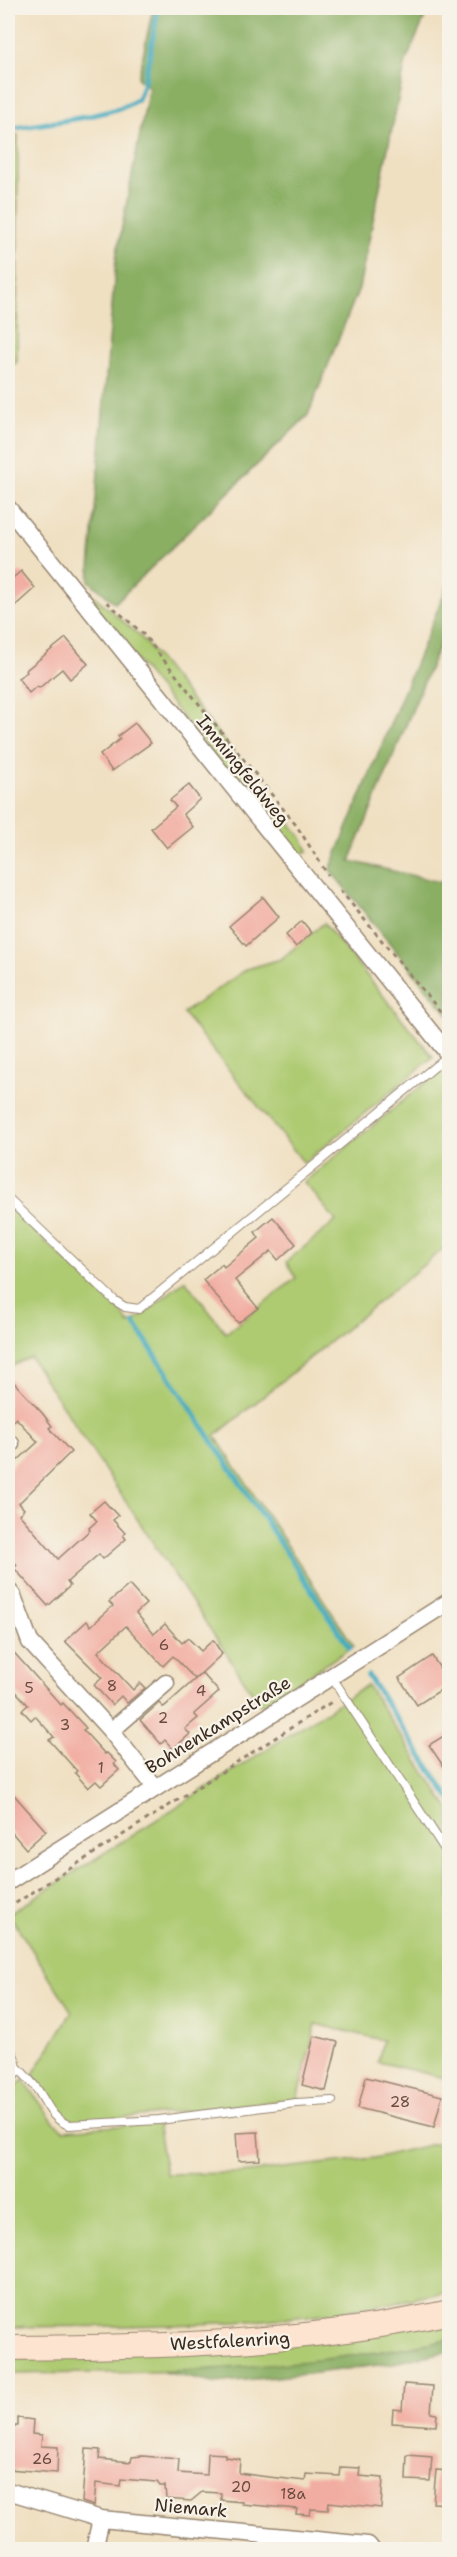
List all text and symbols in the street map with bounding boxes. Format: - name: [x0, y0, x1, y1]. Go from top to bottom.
- street label: Immingfeldweg: [191, 710, 295, 830]
- house number: 6: [159, 1635, 169, 1655]
- street label: Bohnenkampstraße: [141, 1670, 295, 1780]
- house number: 8: [107, 1676, 117, 1696]
- house number: 5: [24, 1678, 34, 1698]
- house number: 4: [196, 1681, 206, 1701]
- house number: 2: [158, 1708, 168, 1728]
- house number: 3: [60, 1715, 70, 1735]
- house number: 1: [98, 1758, 104, 1778]
- house number: 28: [390, 2092, 410, 2112]
- street label: Westfalenring: [169, 2326, 291, 2356]
- house number: 26: [32, 2449, 52, 2469]
- house number: 20: [231, 2477, 251, 2497]
- house number: 18a: [280, 2484, 306, 2504]
- street label: Niemark: [154, 2493, 228, 2523]

